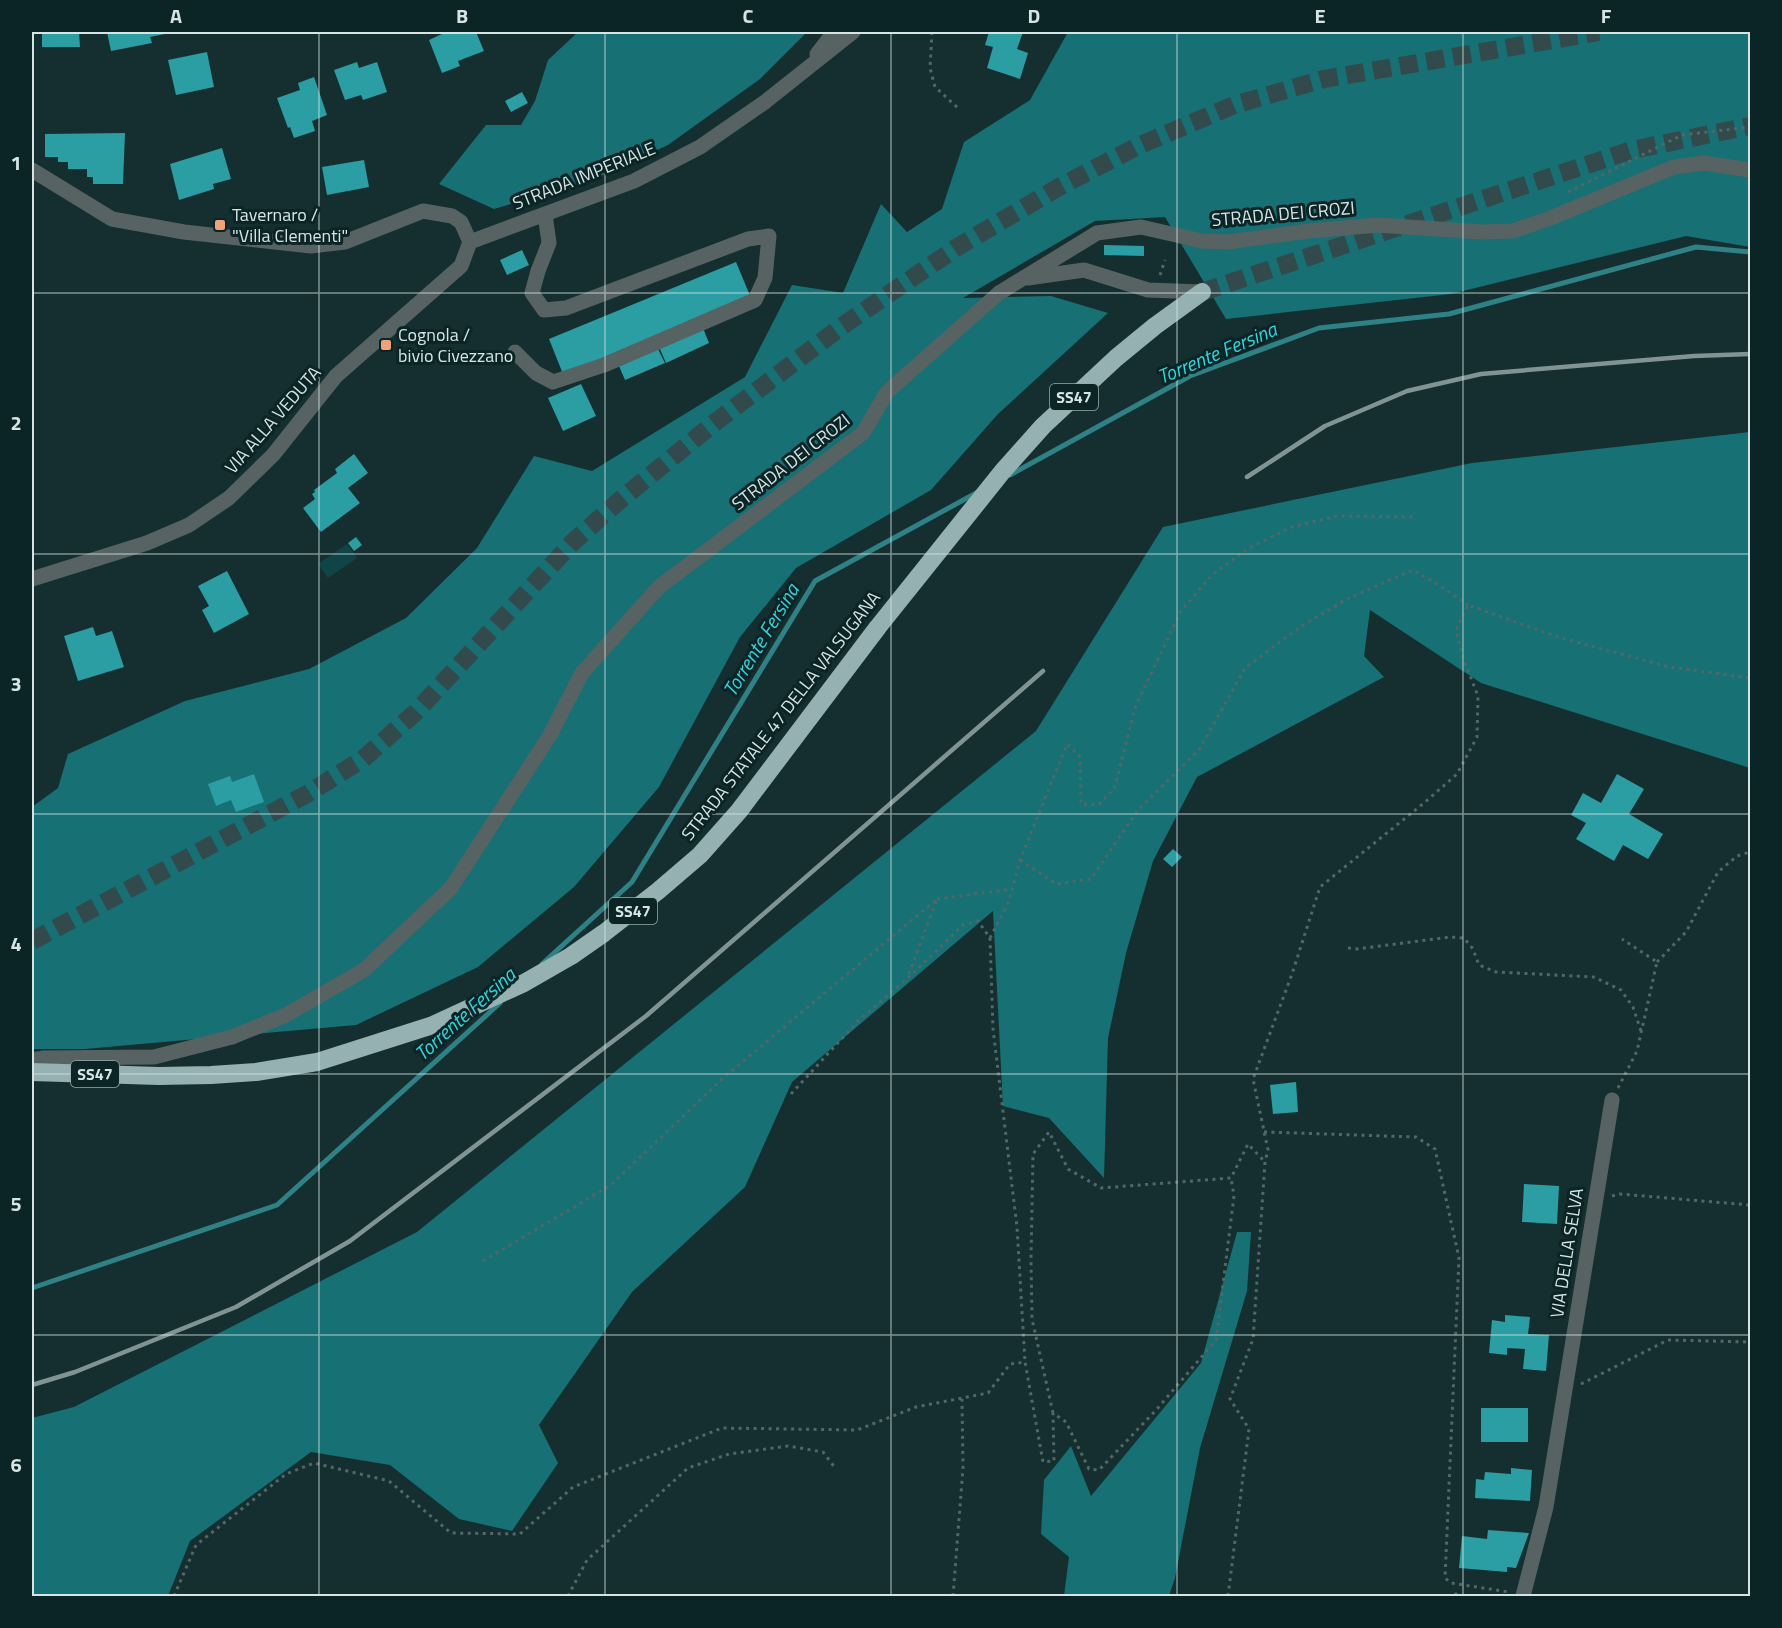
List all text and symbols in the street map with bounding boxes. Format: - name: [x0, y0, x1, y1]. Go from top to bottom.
- text: A: [170, 0, 182, 31]
- text: B: [456, 0, 468, 31]
- text: C: [743, 0, 754, 31]
- text: D: [1028, 0, 1040, 31]
- text: E: [1314, 0, 1326, 31]
- text: F: [1601, 0, 1612, 31]
- street label: STRADA IMPERIALE: [508, 135, 659, 217]
- text: 1: [10, 147, 22, 178]
- street label: STRADA DEI CROZI: [1210, 194, 1356, 233]
- place label: Tavernaro / "Villa Clementi": [232, 201, 348, 249]
- marker: Tavernaro / "Villa Clementi": [213, 218, 227, 232]
- water label: Torrente Fersina: [1152, 313, 1282, 392]
- place label: Cognola / bivio Civezzano: [398, 321, 513, 369]
- marker: Cognola / bivio Civezzano: [379, 338, 393, 352]
- street label: VIA ALLA VEDUTA: [218, 360, 327, 480]
- road number: SS47: [1050, 384, 1098, 410]
- text: 2: [10, 407, 22, 438]
- street label: STRADA DEI CROZI: [726, 407, 856, 516]
- water label: Torrente Fersina: [715, 577, 807, 702]
- street label: STRADA STATALE 47 DELLA VALSUGANA: [675, 585, 887, 846]
- text: 3: [10, 668, 22, 699]
- road number: SS47: [609, 898, 657, 924]
- text: 4: [10, 928, 22, 959]
- water label: Torrente Fersina: [407, 959, 523, 1068]
- road number: SS47: [71, 1061, 119, 1087]
- street label: VIA DELLA SELVA: [1543, 1186, 1590, 1320]
- text: 5: [10, 1188, 22, 1219]
- text: 6: [10, 1449, 22, 1480]

